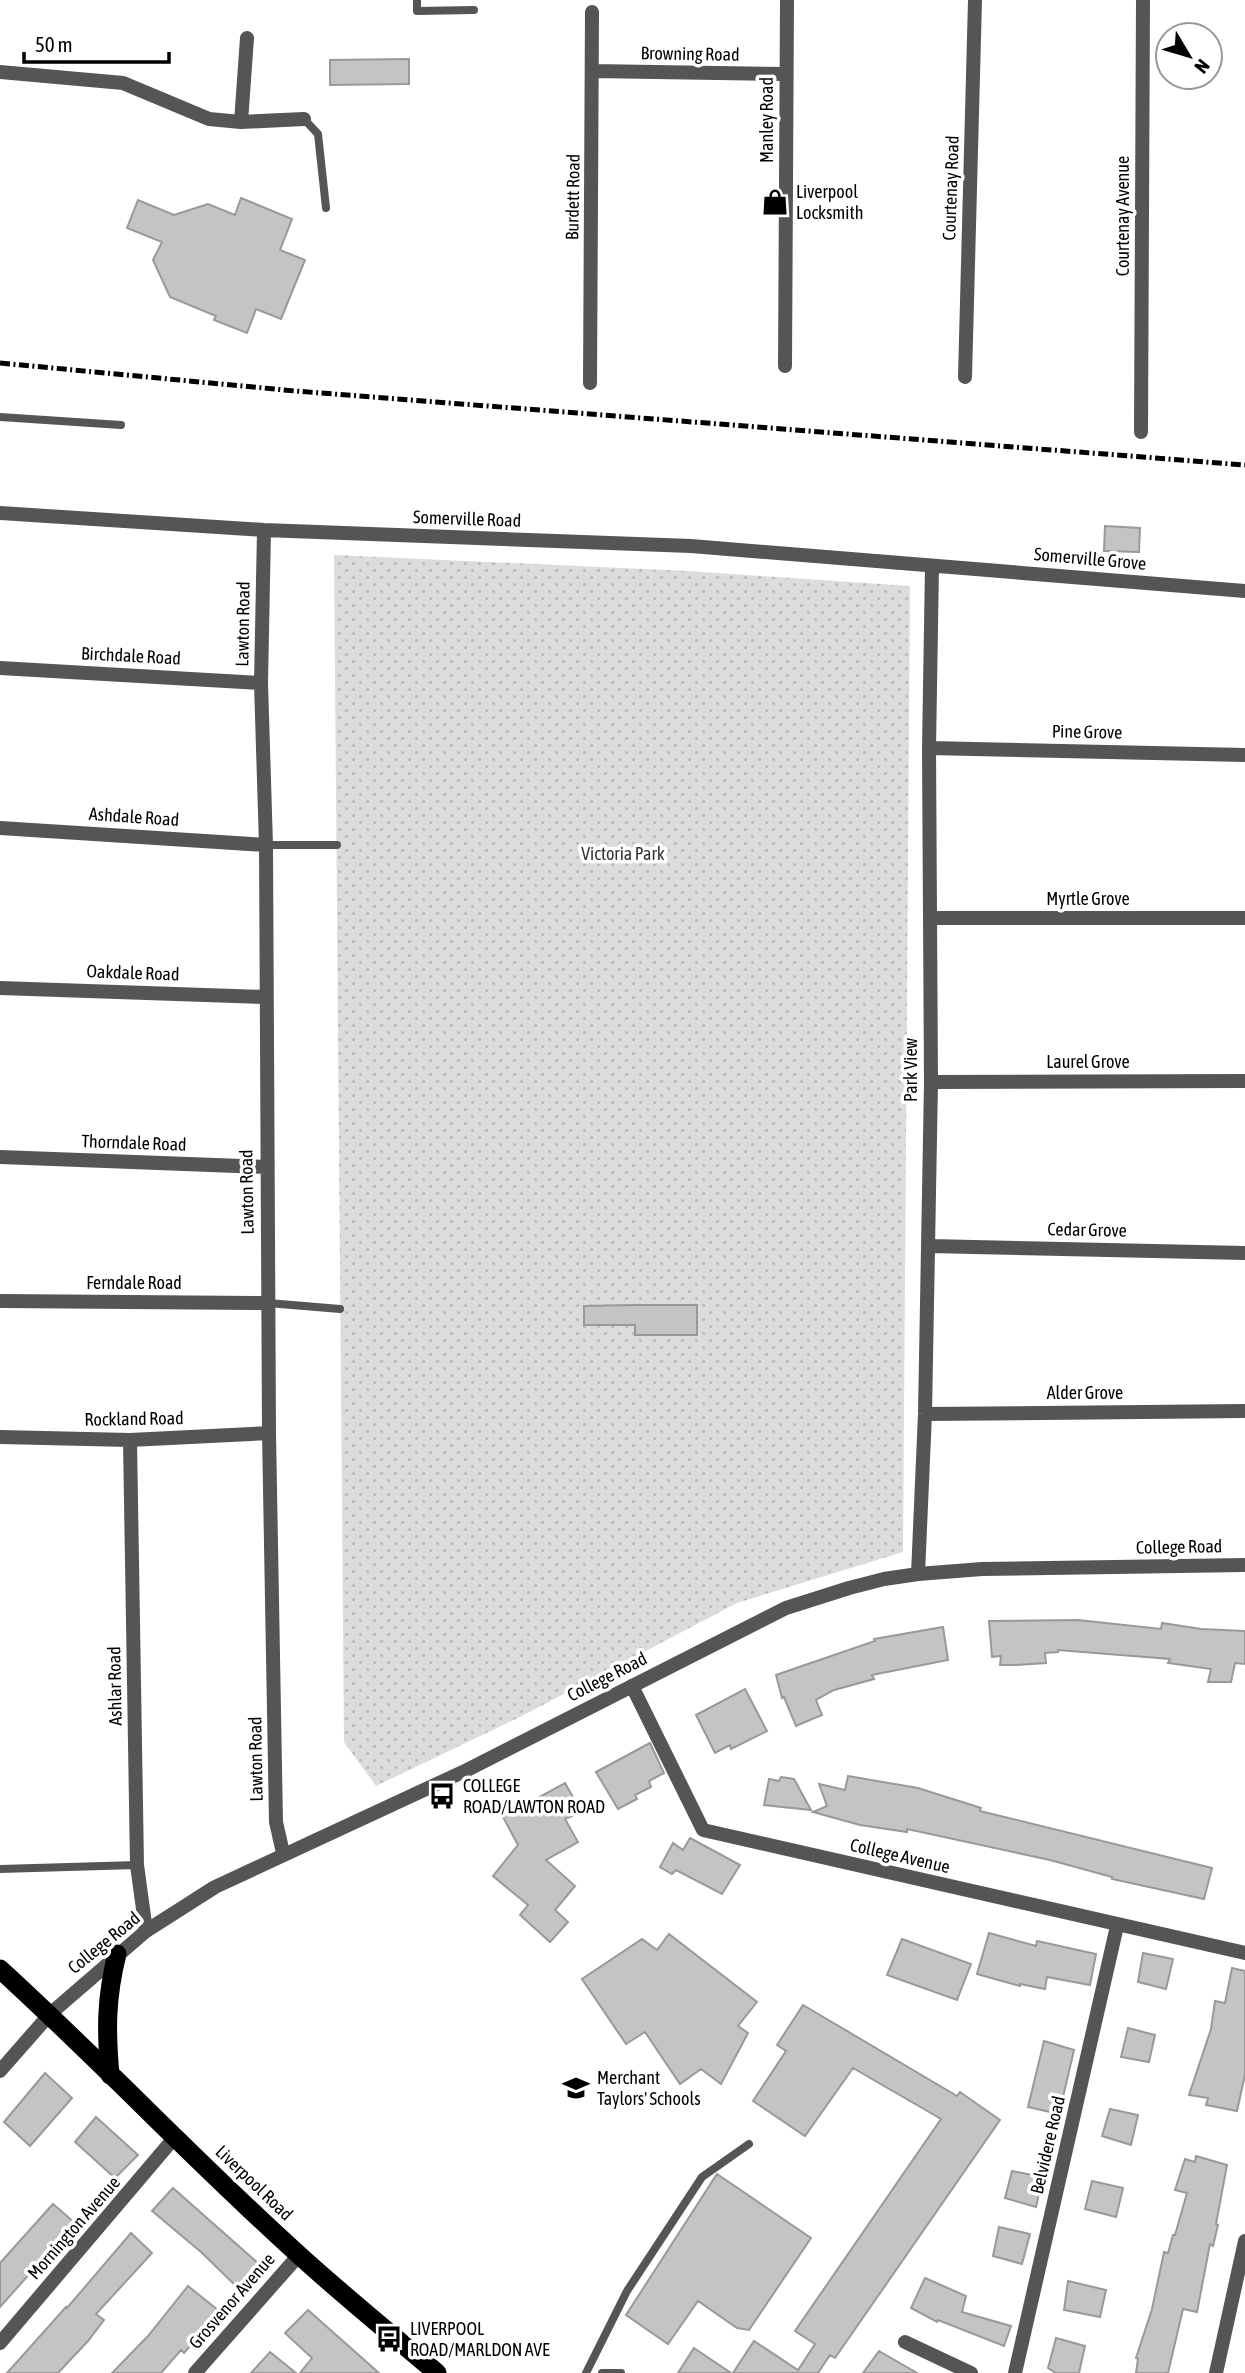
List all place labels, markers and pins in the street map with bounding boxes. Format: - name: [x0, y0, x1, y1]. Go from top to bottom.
- place label: Liverpool Locksmith: [796, 181, 863, 223]
- shop icon: Liverpool Locksmith: [760, 187, 790, 217]
- place label: COLLEGE ROAD/LAWTON ROAD: [463, 1775, 605, 1817]
- bus stop icon: COLLEGE ROAD/LAWTON ROAD: [427, 1781, 457, 1811]
- place label: Merchant Taylors' Schools: [597, 2067, 701, 2109]
- school or university icon: Merchant Taylors' Schools: [561, 2073, 591, 2103]
- place label: LIVERPOOL ROAD/MARLDON AVE: [410, 2318, 550, 2360]
- bus stop icon: LIVERPOOL ROAD/MARLDON AVE: [374, 2324, 404, 2354]

